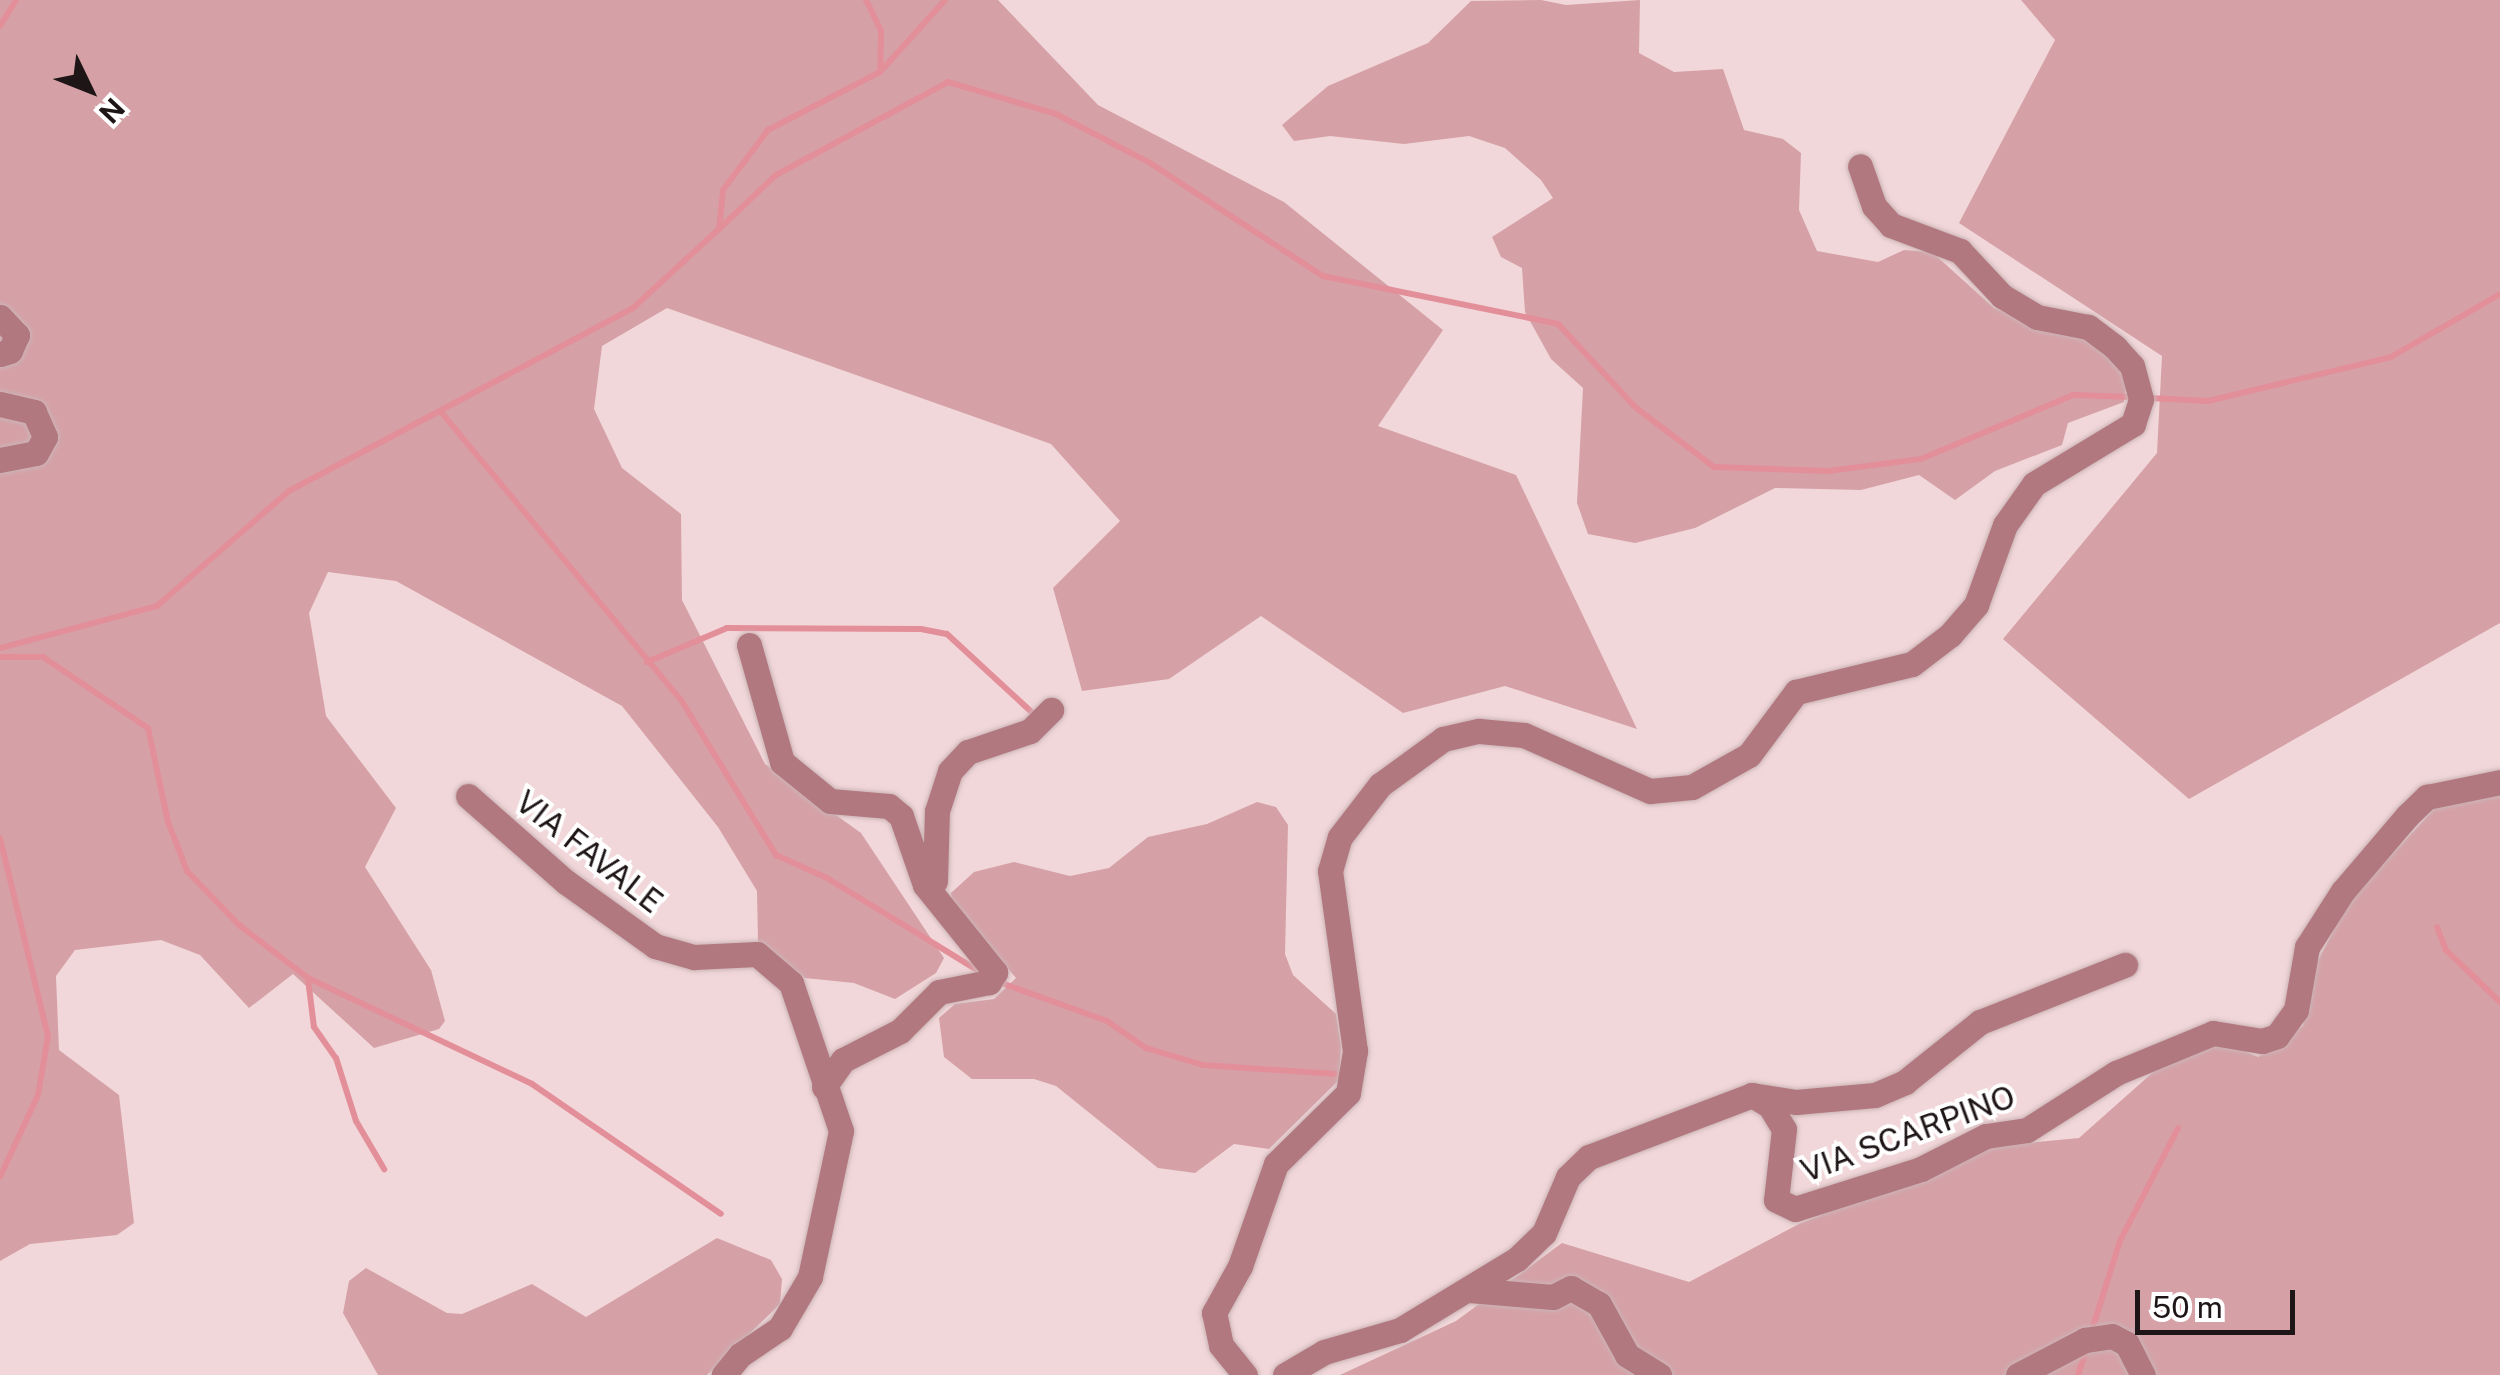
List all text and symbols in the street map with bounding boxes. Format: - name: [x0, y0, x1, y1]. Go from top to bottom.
- north arrow: [40, 40, 140, 140]
- text: N: [93, 92, 132, 130]
- street label: VIA FAVALE: [508, 783, 670, 921]
- street label: VIA SCARPINO: [1796, 1077, 2020, 1191]
- scale bar: [2140, 1270, 2300, 1332]
- text: 50 m: [2152, 1289, 2223, 1325]

